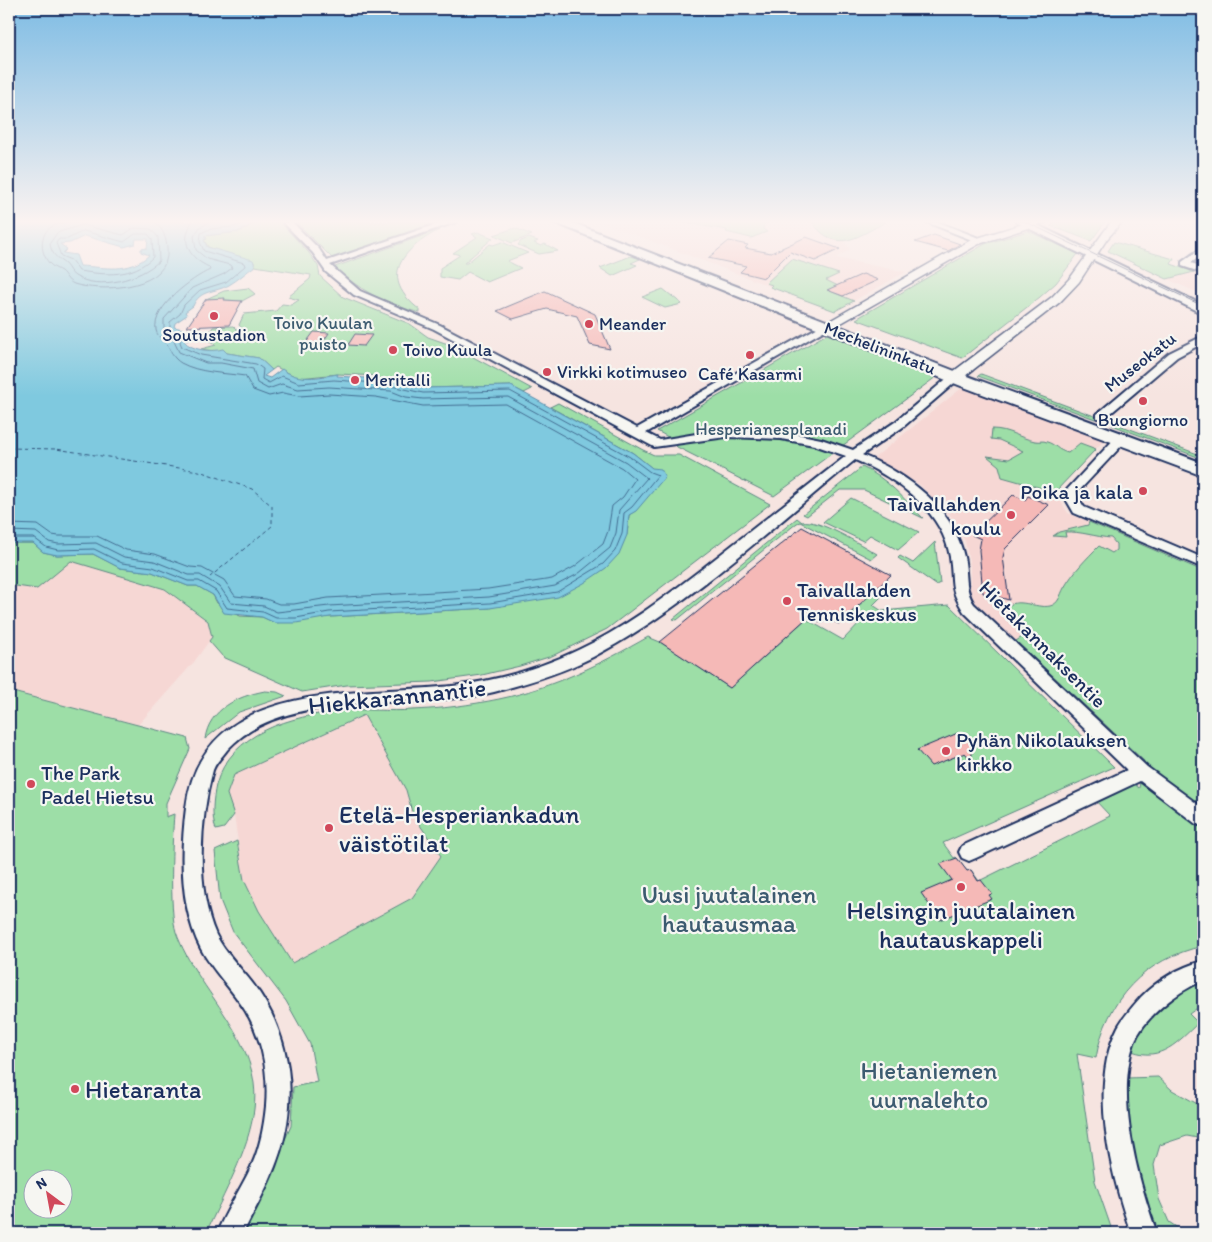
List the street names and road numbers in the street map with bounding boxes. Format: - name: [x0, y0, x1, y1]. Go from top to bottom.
- street label: Mechelininkatu: [821, 317, 939, 379]
- street label: Museokatu: [1100, 327, 1180, 397]
- street label: Hietakannaksentie: [974, 575, 1112, 713]
- street label: Hiekkarannantie: [307, 672, 487, 720]

